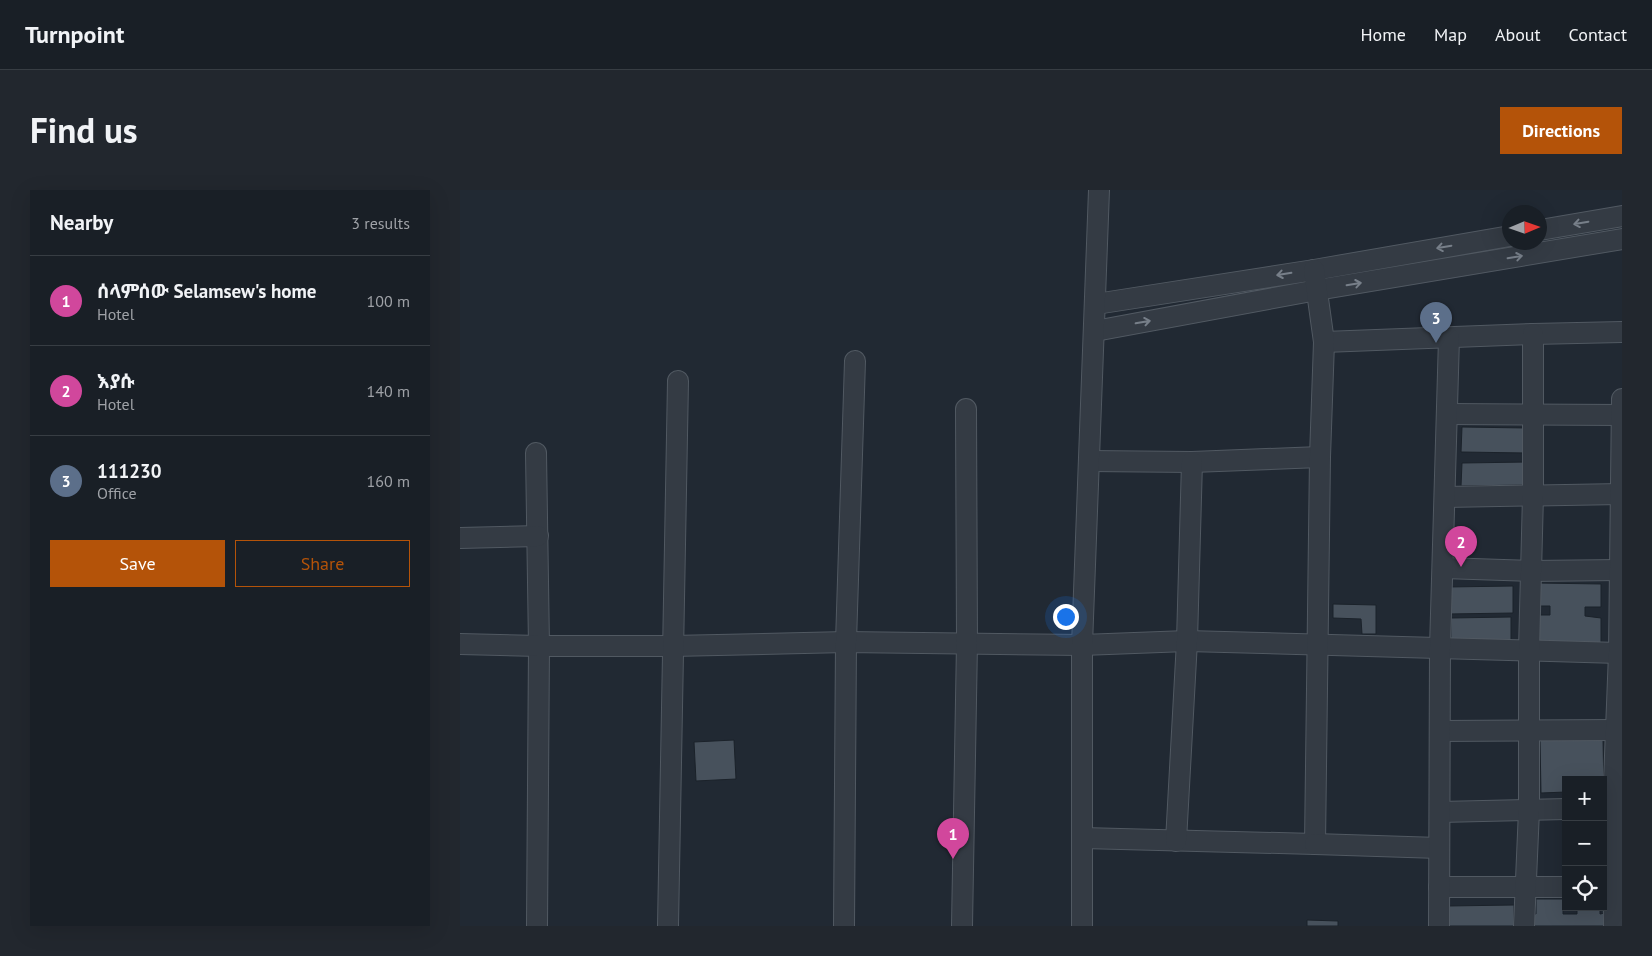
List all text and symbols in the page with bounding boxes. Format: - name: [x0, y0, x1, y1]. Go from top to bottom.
- text: Turnpoint: [25, 19, 124, 50]
- text: Home: [1360, 23, 1406, 46]
- text: Map: [1434, 23, 1467, 46]
- text: About: [1495, 23, 1541, 46]
- text: Contact: [1569, 23, 1627, 46]
- text: Find us: [30, 107, 138, 153]
- button: Directions: [1500, 107, 1622, 154]
- north arrow: [1502, 205, 1547, 250]
- text: Nearby: [50, 209, 113, 236]
- text: 3 results: [351, 213, 410, 233]
- one-way arrow: [1573, 219, 1589, 229]
- one-way arrow: [1437, 242, 1453, 252]
- one-way arrow: [1506, 252, 1522, 262]
- one-way arrow: [1276, 270, 1292, 280]
- one-way arrow: [1346, 278, 1362, 288]
- text: ሰላምሰው Selamsew's home: [97, 279, 317, 303]
- text: 1: [61, 291, 71, 311]
- text: 100 m: [367, 291, 410, 311]
- pin: 3: [1420, 302, 1452, 343]
- text: Hotel: [97, 304, 134, 324]
- one-way arrow: [1134, 316, 1150, 326]
- text: እያሱ: [97, 369, 135, 393]
- text: 2: [61, 381, 71, 401]
- text: 140 m: [367, 381, 410, 401]
- text: Hotel: [97, 394, 134, 414]
- text: 111230: [97, 459, 162, 483]
- text: 3: [61, 471, 71, 491]
- text: 160 m: [367, 471, 410, 491]
- text: Office: [97, 483, 137, 503]
- pin: 2: [1445, 526, 1477, 567]
- button: Save: [50, 540, 225, 587]
- button: Share: [235, 540, 410, 587]
- your location: [1053, 604, 1079, 630]
- map controls: [1562, 776, 1607, 911]
- button: +: [1562, 776, 1607, 821]
- pin: 1: [937, 818, 969, 859]
- button: −: [1562, 821, 1607, 866]
- button: locate: [1562, 866, 1607, 911]

